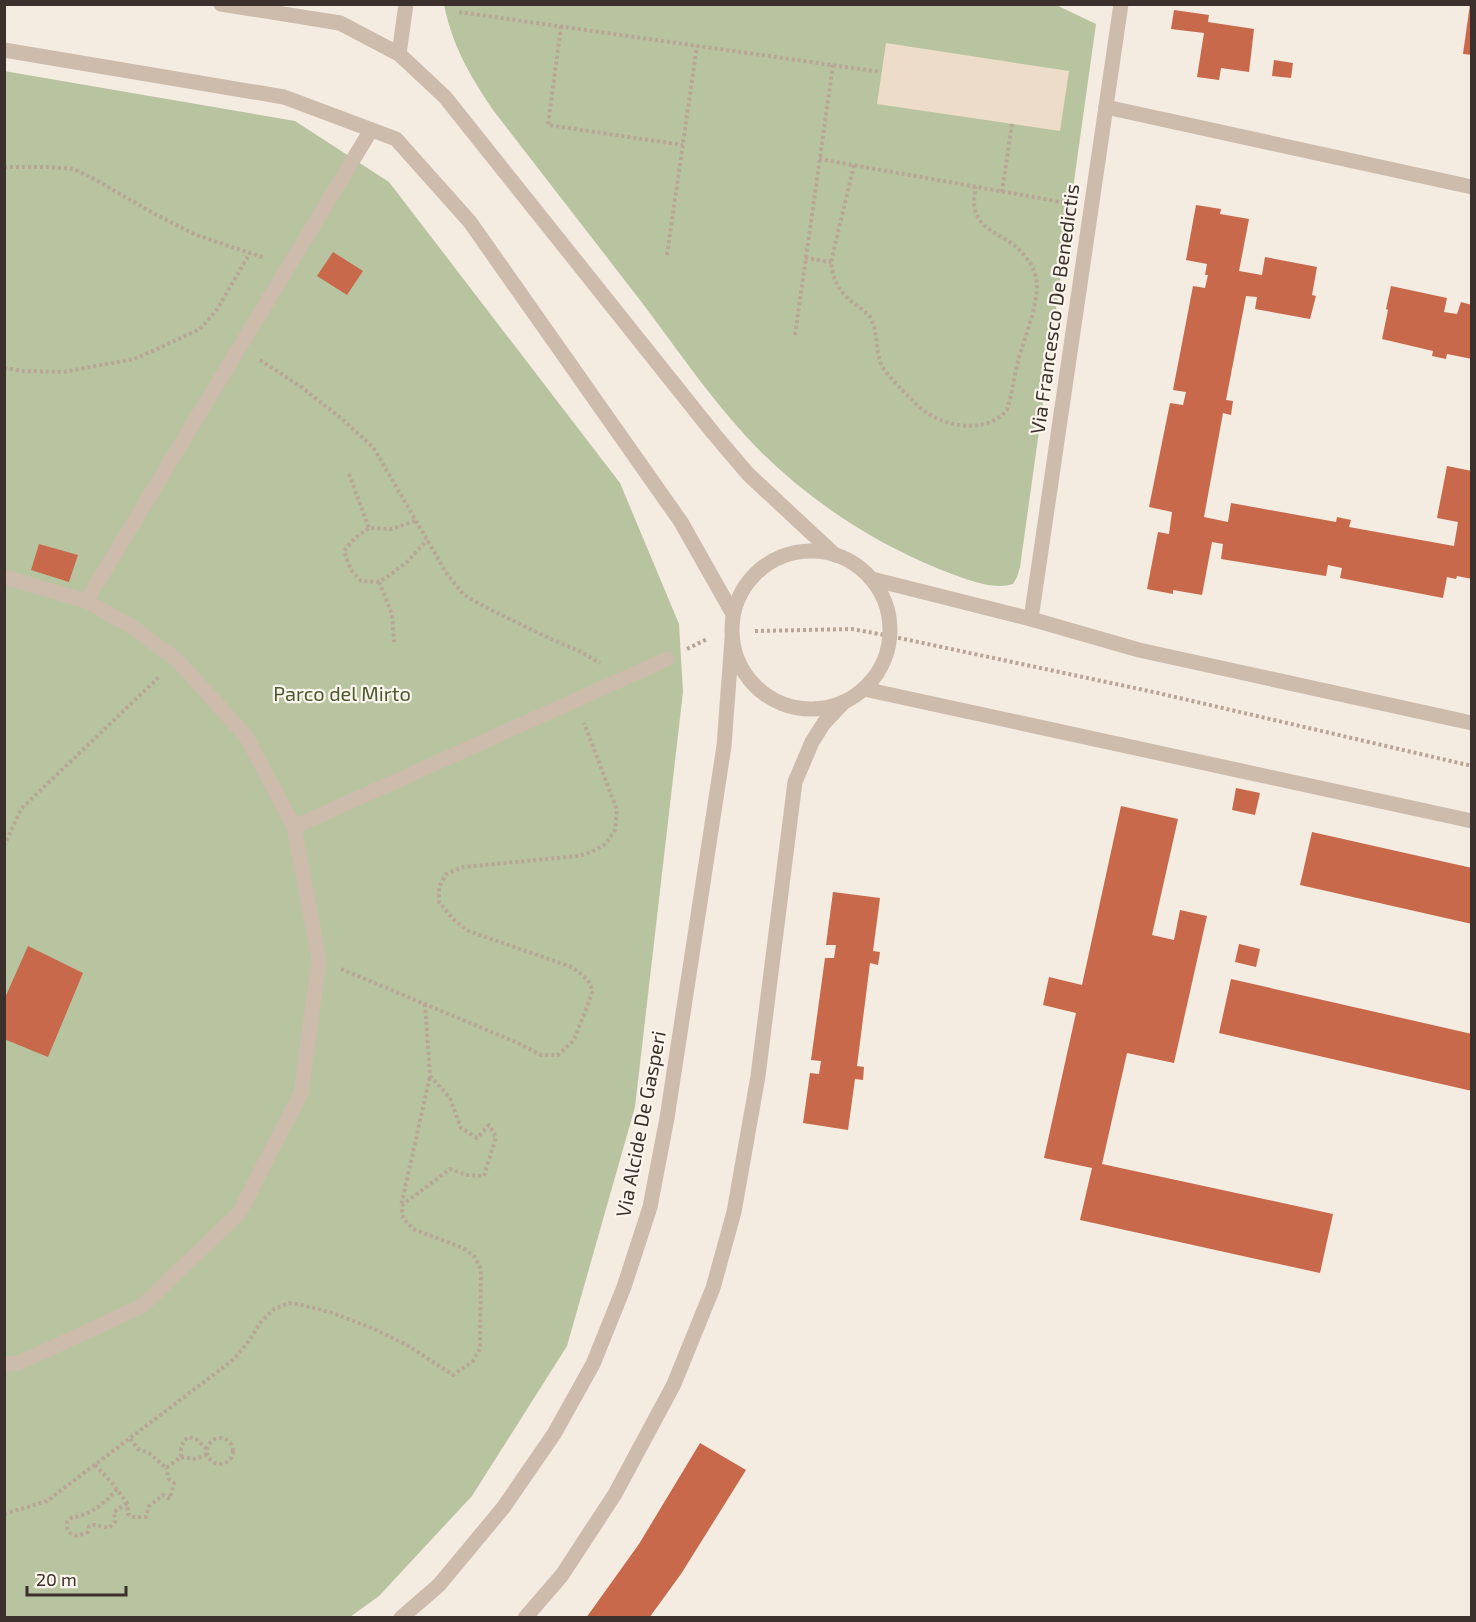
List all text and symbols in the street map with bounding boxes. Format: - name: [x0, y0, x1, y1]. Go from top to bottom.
- street label: Via Francesco De Benedictis: [1025, 182, 1083, 436]
- park label: Parco del Mirto: [273, 681, 411, 705]
- street label: Via Alcide De Gasperi: [610, 1029, 670, 1219]
- scale bar: [27, 1559, 126, 1597]
- text: 20 m: [36, 1568, 77, 1590]

